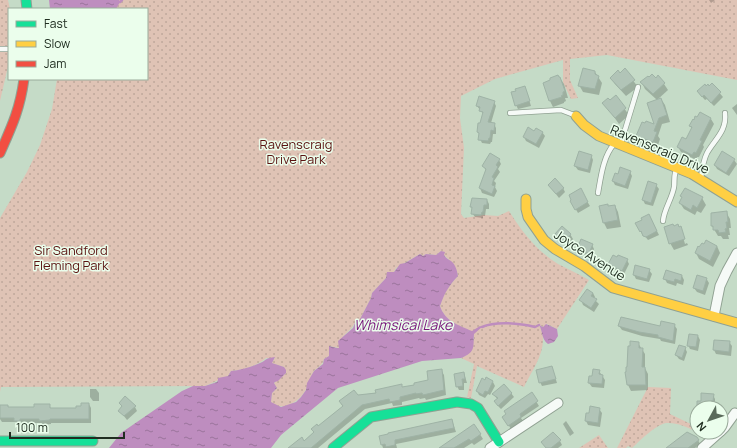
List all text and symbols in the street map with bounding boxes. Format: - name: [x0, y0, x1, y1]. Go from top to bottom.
- legend: [8, 8, 148, 80]
- text: Fast: [44, 15, 68, 32]
- text: Slow: [44, 35, 70, 52]
- text: Jam: [44, 55, 66, 72]
- street label: Ravenscraig Drive: [608, 120, 713, 178]
- park label: Ravenscraig Drive Park: [259, 135, 333, 168]
- street label: Joyce Avenue: [551, 225, 630, 285]
- park label: Sir Sandford Fleming Park: [34, 241, 109, 274]
- water label: Whimsical Lake: [354, 315, 453, 334]
- north arrow: [689, 400, 729, 440]
- scale bar: [10, 414, 124, 440]
- text: 100 m: [16, 419, 48, 436]
- text: N: [693, 419, 709, 435]

